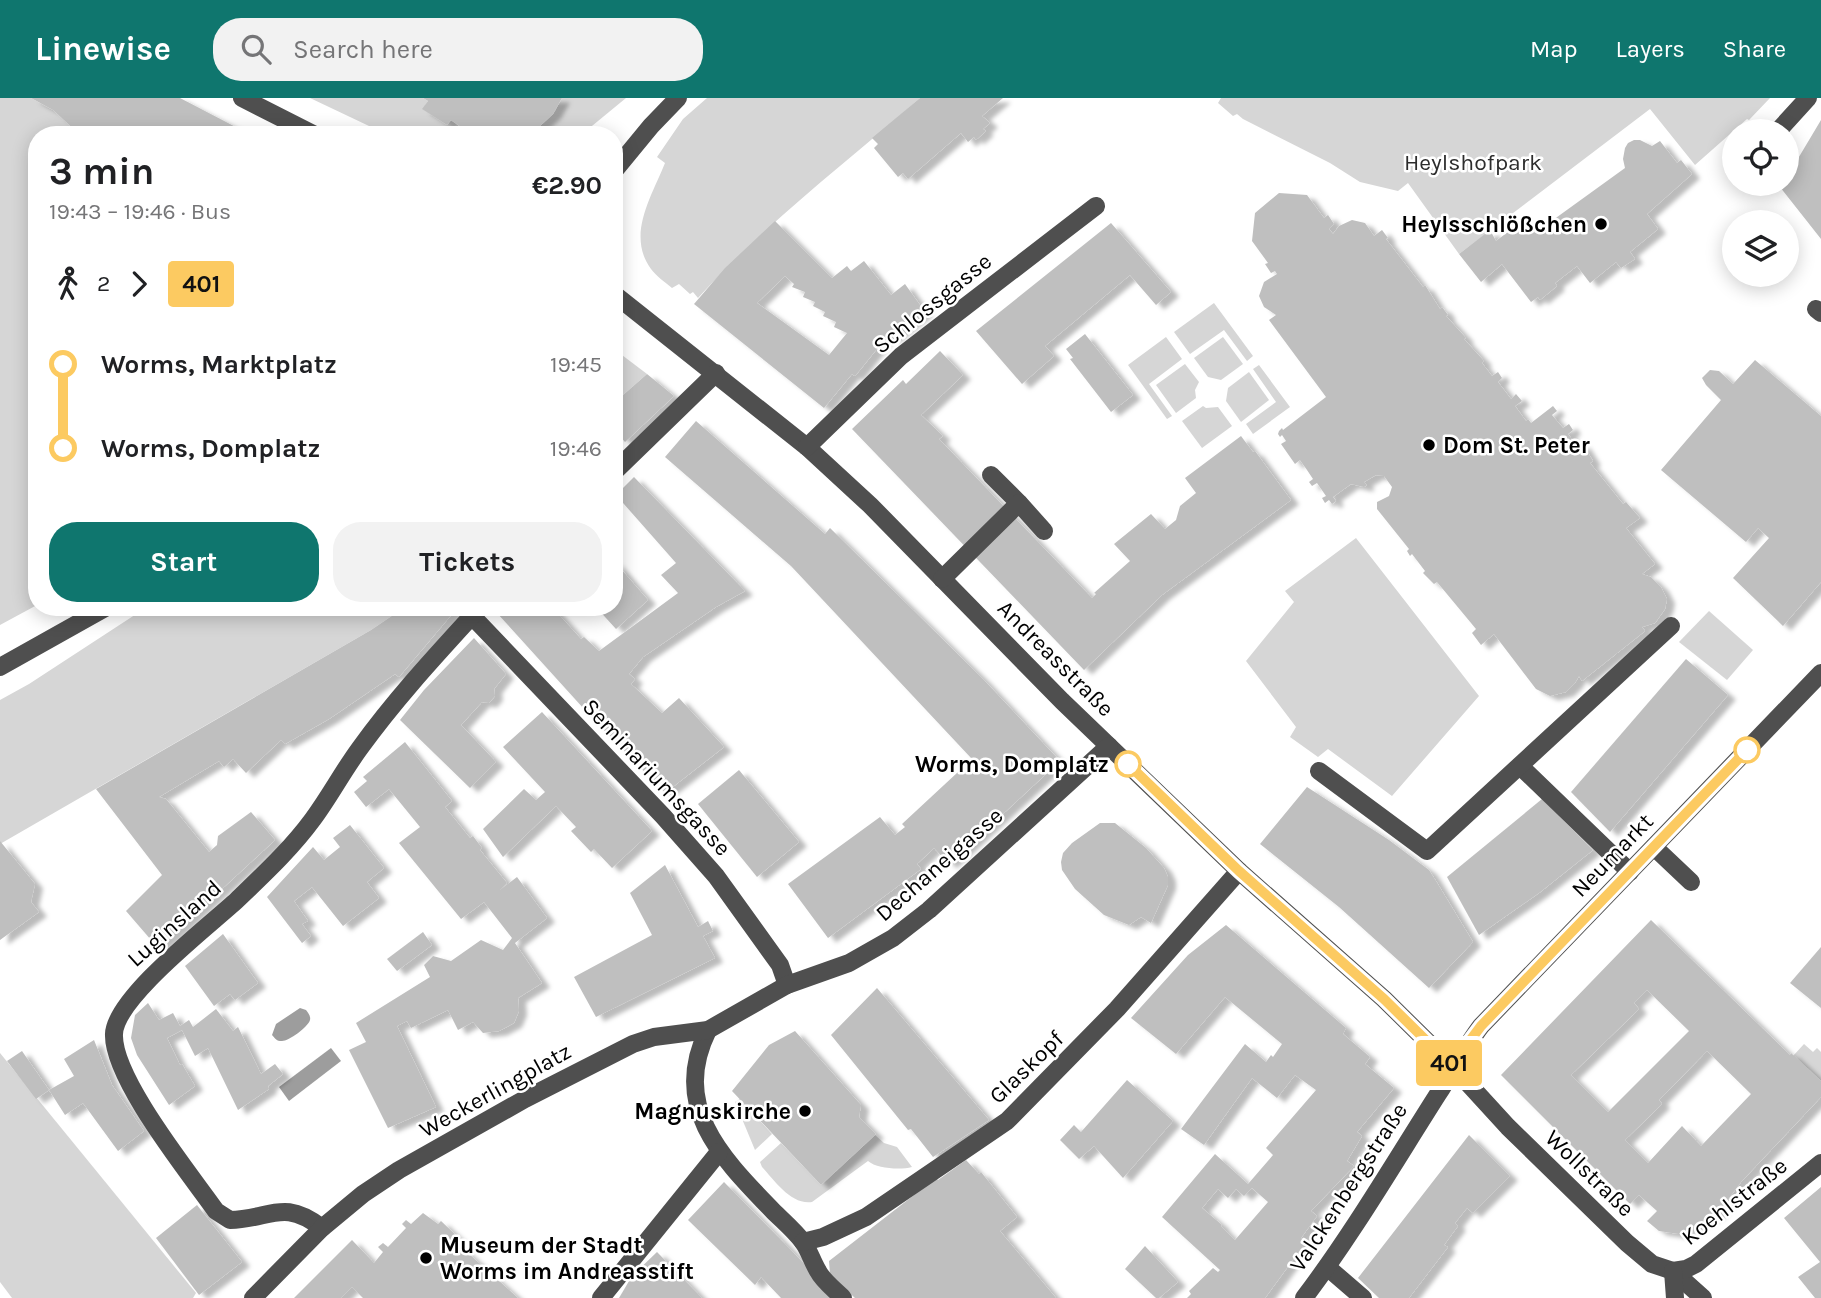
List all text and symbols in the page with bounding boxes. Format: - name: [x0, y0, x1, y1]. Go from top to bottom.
- search box: [213, 18, 703, 81]
- text: Linewise: [35, 30, 171, 68]
- icon: search: [237, 30, 275, 68]
- text: Search here: [293, 34, 433, 65]
- text: Map: [1530, 35, 1578, 63]
- text: Layers: [1616, 35, 1685, 63]
- text: Share: [1723, 35, 1786, 63]
- map controls: [1722, 119, 1799, 287]
- button: locate: [1722, 119, 1799, 196]
- text: 3 min: [49, 149, 154, 194]
- park label: Heylshofpark: [1404, 149, 1542, 176]
- text: €2.90: [532, 170, 602, 201]
- text: 19:43 – 19:46 · Bus: [49, 198, 231, 225]
- button: layers: [1722, 210, 1799, 287]
- place label: Heylsschlößchen: [1401, 211, 1587, 238]
- marker: Heylsschlößchen: [1593, 216, 1609, 232]
- street label: Schlossgasse: [868, 247, 997, 359]
- icon: walk: [49, 265, 87, 303]
- icon: forward: [120, 265, 158, 303]
- text: 2: [97, 270, 110, 297]
- text: 401: [182, 270, 220, 298]
- text: Worms, Marktplatz: [101, 349, 337, 380]
- text: 19:45: [550, 351, 602, 378]
- place label: Dom St. Peter: [1443, 432, 1590, 459]
- text: Worms, Domplatz: [101, 433, 320, 464]
- text: 19:46: [550, 435, 602, 462]
- marker: Dom St. Peter: [1421, 437, 1437, 453]
- button: Start: [49, 522, 319, 602]
- button: Tickets: [333, 522, 602, 602]
- street label: Andreasstraße: [992, 595, 1119, 722]
- street label: Seminariumsgasse: [577, 693, 736, 861]
- unlabelled marker: [1734, 737, 1760, 763]
- place label: Worms, Domplatz: [915, 751, 1109, 778]
- marker: Worms, Domplatz: [1115, 751, 1141, 777]
- street label: Dechaneigasse: [870, 802, 1008, 927]
- street label: Neumarkt: [1566, 808, 1659, 903]
- street label: Luginsland: [122, 874, 227, 973]
- street label: Glaskopf: [984, 1025, 1069, 1109]
- street label: Weckerlingplatz: [415, 1038, 576, 1143]
- line badge: 401: [1409, 1040, 1489, 1086]
- text: 401: [1430, 1049, 1468, 1077]
- place label: Magnuskirche: [634, 1098, 791, 1125]
- street label: Valckenbergstraße: [1284, 1098, 1413, 1277]
- marker: Magnuskirche: [797, 1103, 813, 1119]
- street label: Wollstraße: [1540, 1124, 1640, 1222]
- street label: Koehlstraße: [1676, 1152, 1792, 1251]
- place label: Museum der Stadt Worms im Andreasstift: [440, 1232, 694, 1285]
- marker: Museum der Stadt Worms im Andreasstift: [418, 1250, 434, 1266]

